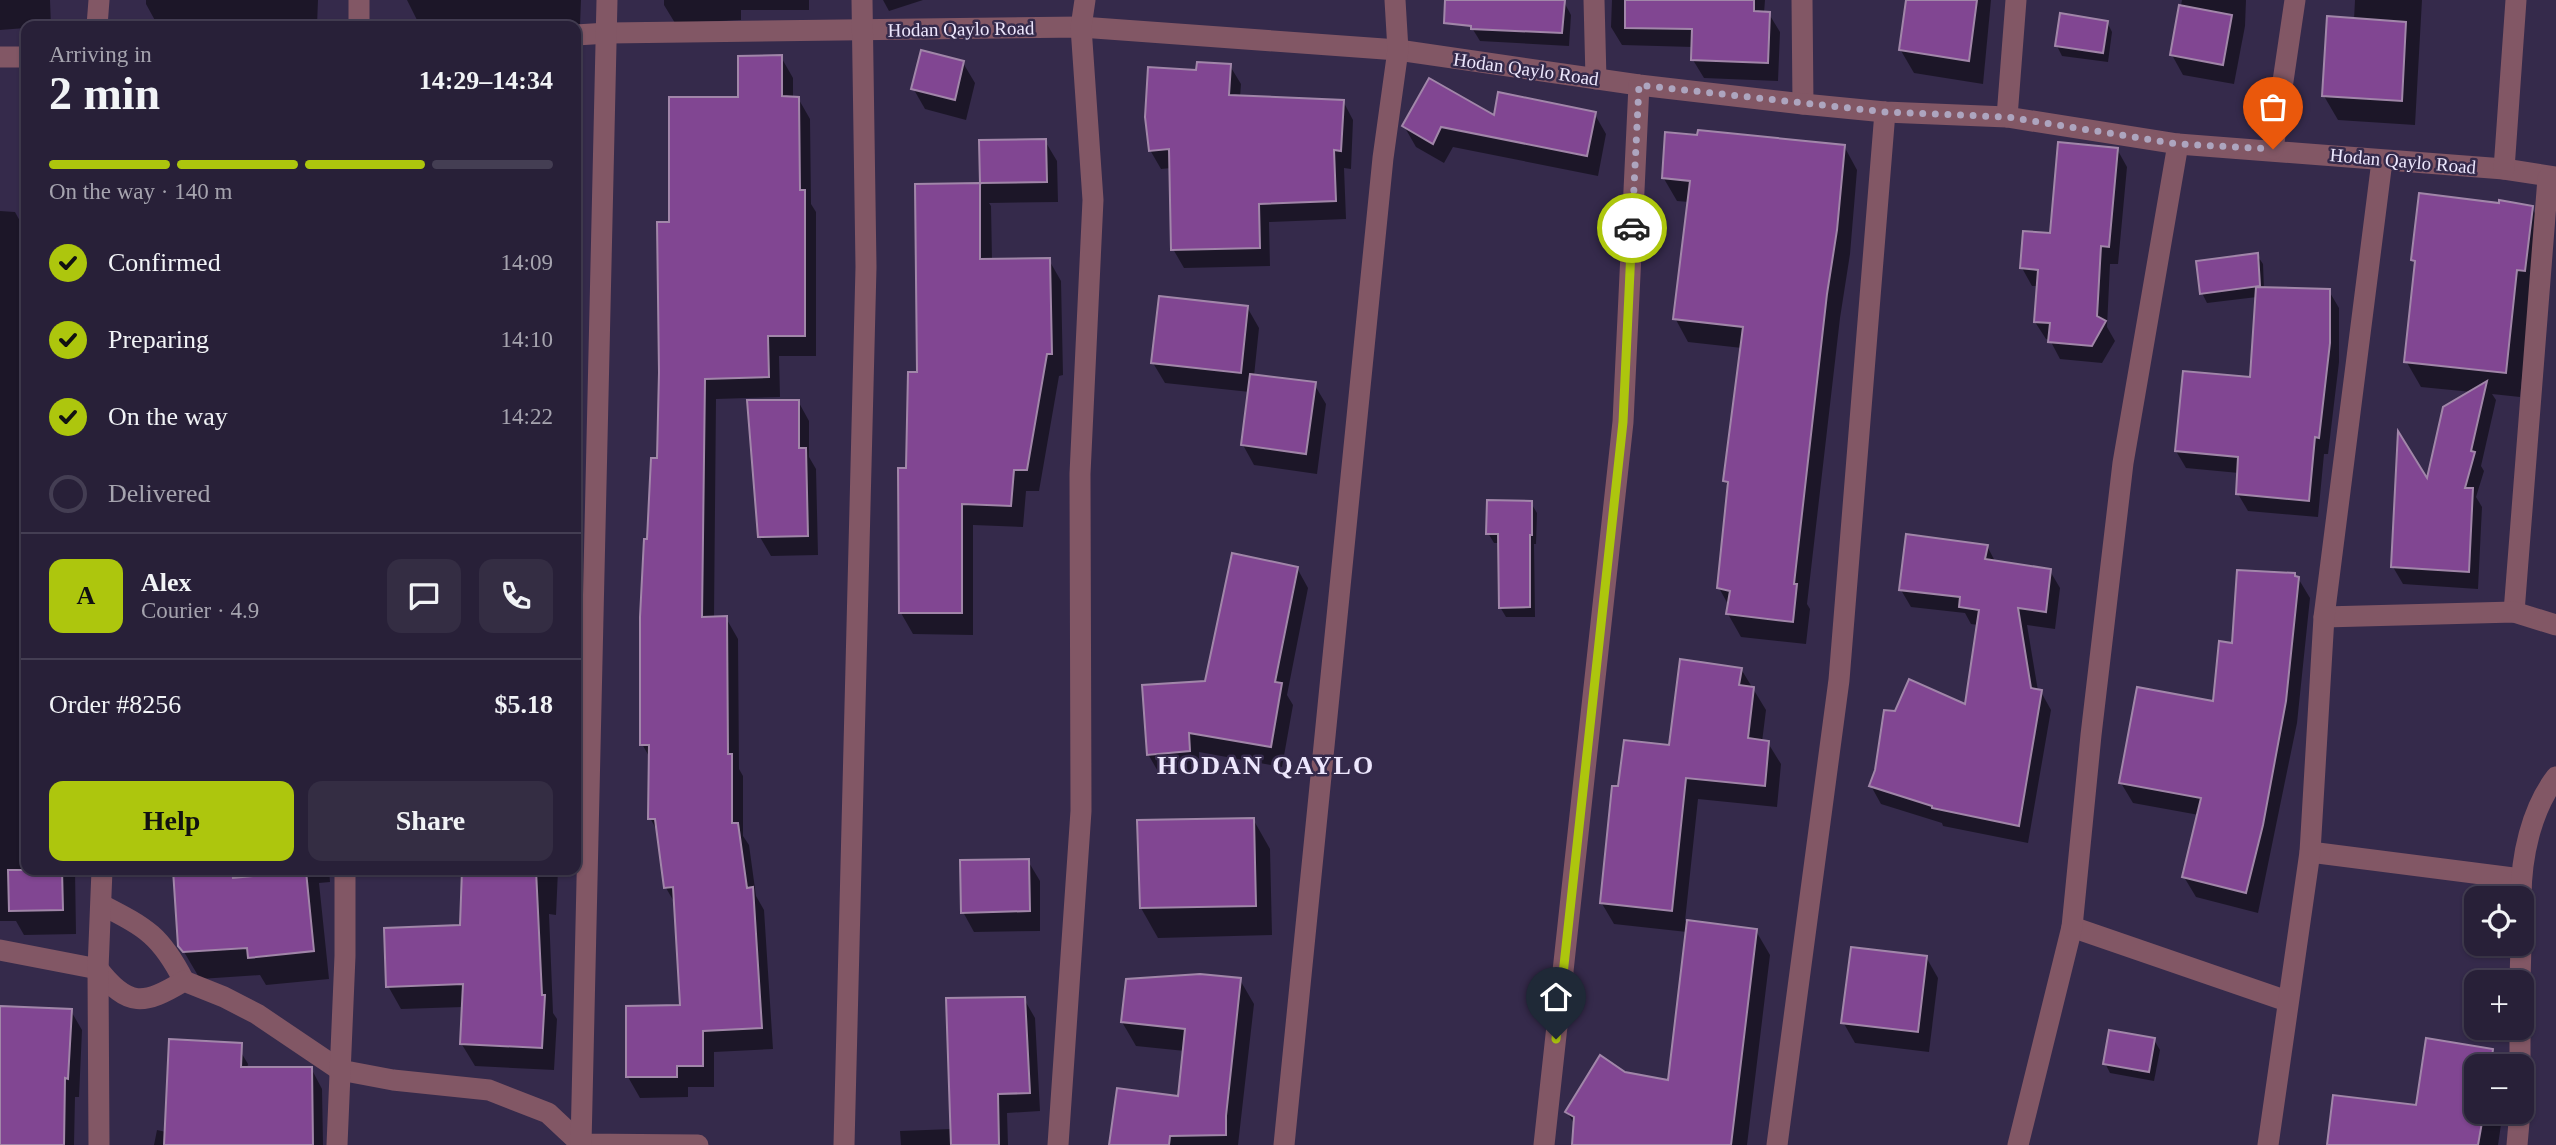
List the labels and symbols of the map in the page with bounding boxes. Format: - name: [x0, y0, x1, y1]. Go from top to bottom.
- street label: Hodan Qaylo Road: [887, 17, 1035, 41]
- street label: Hodan Qaylo Road: [1452, 48, 1601, 90]
- pin: [2243, 77, 2303, 149]
- street label: Hodan Qaylo Road: [2329, 144, 2477, 178]
- courier: [1597, 193, 1667, 263]
- district label: HODAN QAYLO: [1157, 751, 1375, 780]
- pin: [1526, 967, 1586, 1039]

